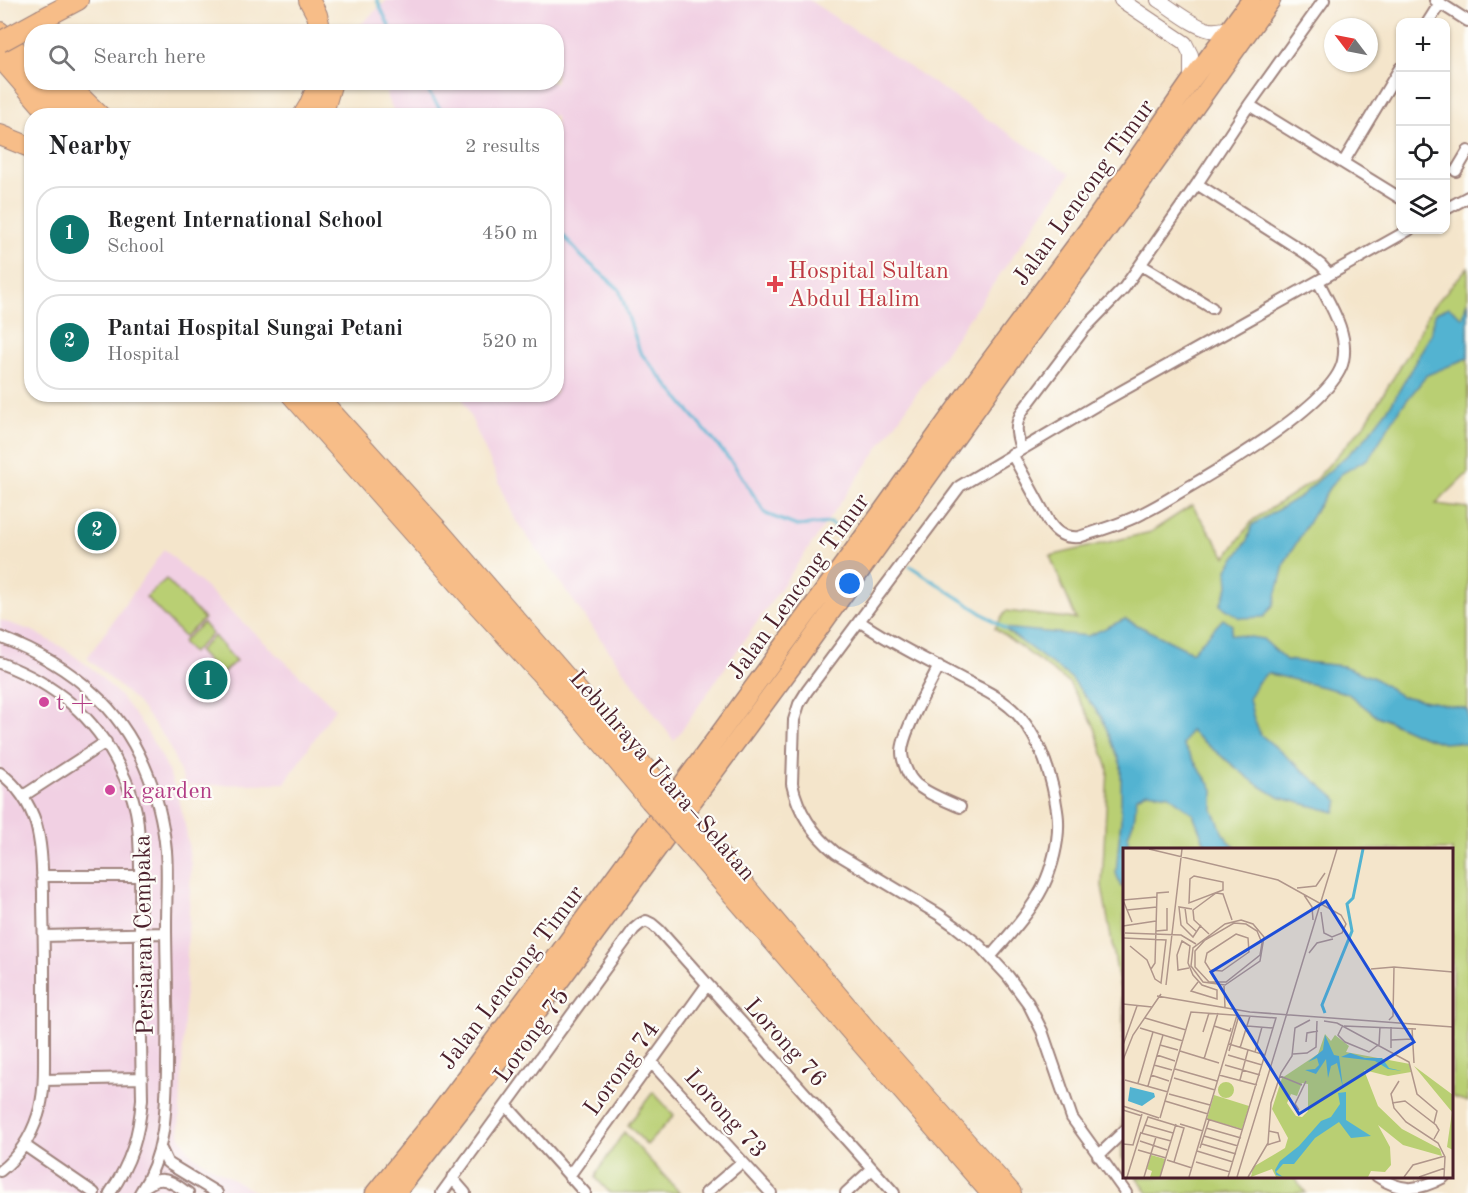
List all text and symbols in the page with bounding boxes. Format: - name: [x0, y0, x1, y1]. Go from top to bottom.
- north arrow: [1324, 18, 1378, 72]
- map controls: [1396, 18, 1450, 234]
- button: +: [1396, 18, 1450, 72]
- search box: [24, 24, 564, 90]
- icon: search: [45, 41, 78, 74]
- text: Search here: [93, 46, 206, 68]
- button: −: [1396, 72, 1450, 126]
- street label: Jalan Lencong Timur: [1009, 96, 1160, 291]
- button: locate: [1396, 126, 1450, 180]
- text: Nearby: [48, 134, 132, 160]
- text: 2 results: [465, 137, 540, 157]
- button: layers: [1396, 180, 1450, 234]
- text: Regent International School: [107, 210, 383, 232]
- text: 1: [64, 224, 75, 244]
- text: 450 m: [482, 224, 538, 244]
- text: School: [107, 237, 164, 257]
- place label: Hospital Sultan Abdul Halim: [788, 260, 949, 312]
- marker: Hospital Sultan Abdul Halim: [766, 275, 784, 293]
- text: Pantai Hospital Sungai Petani: [107, 318, 403, 340]
- text: 2: [64, 332, 75, 352]
- text: 520 m: [482, 332, 538, 352]
- text: Hospital: [107, 345, 179, 365]
- street label: Jalan Lencong Timur: [724, 490, 875, 685]
- pin: 2: [78, 508, 116, 554]
- your location: [835, 569, 864, 598]
- pin: 1: [188, 658, 228, 702]
- street label: Lebuhraya Utara–Selatan: [564, 666, 759, 886]
- place label: t +: [56, 692, 94, 716]
- marker: t +: [37, 695, 51, 709]
- place label: k garden: [122, 780, 212, 804]
- marker: k garden: [103, 783, 117, 797]
- street label: Persiaran Cempaka: [131, 834, 159, 1036]
- inset map: [1123, 848, 1453, 1178]
- street label: Jalan Lencong Timur: [436, 882, 589, 1075]
- street label: Lorong 75: [491, 985, 575, 1088]
- street label: Lorong 76: [739, 994, 830, 1092]
- street label: Lorong 74: [581, 1018, 665, 1121]
- street label: Lorong 73: [679, 1065, 770, 1163]

